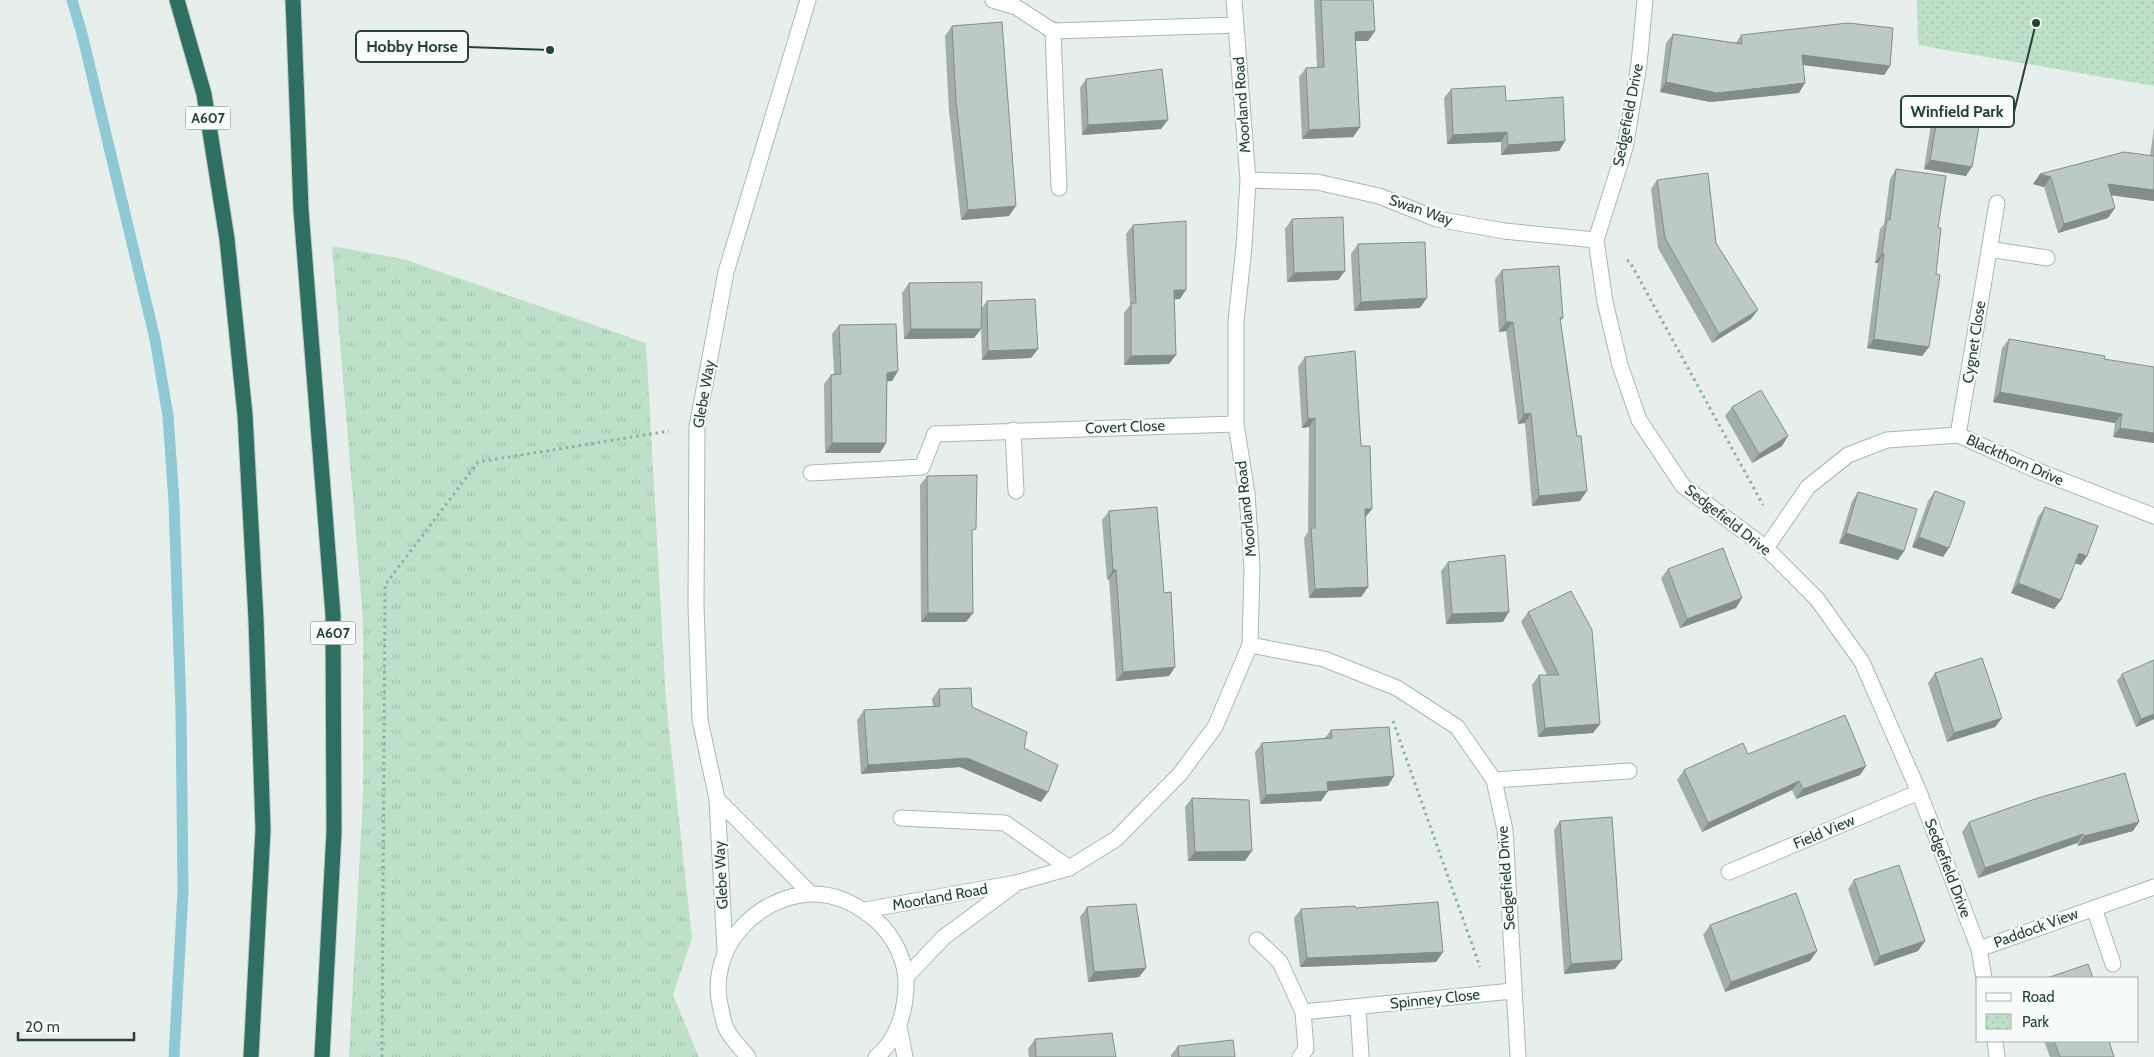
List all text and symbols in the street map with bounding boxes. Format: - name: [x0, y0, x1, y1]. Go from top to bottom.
- callout: Hobby Horse: [356, 31, 468, 62]
- text: Hobby Horse: [366, 37, 458, 56]
- street label: Moorland Road: [1230, 56, 1254, 154]
- street label: Sedgefield Drive: [1609, 62, 1647, 168]
- callout: Winfield Park: [1901, 96, 2014, 127]
- text: Winfield Park: [1911, 102, 2004, 121]
- road number: A607: [186, 106, 230, 130]
- street label: Swan Way: [1387, 191, 1456, 229]
- street label: Cygnet Close: [1959, 299, 1989, 385]
- street label: Glebe Way: [689, 358, 719, 429]
- street label: Covert Close: [1085, 417, 1166, 437]
- street label: Blackthorn Drive: [1964, 430, 2067, 490]
- street label: Moorland Road: [1232, 460, 1260, 558]
- street label: Sedgefield Drive: [1681, 481, 1775, 559]
- road number: A607: [310, 622, 356, 644]
- street label: Field View: [1790, 811, 1858, 853]
- street label: Sedgefield Drive: [1921, 816, 1975, 920]
- street label: Sedgefield Drive: [1493, 825, 1519, 931]
- street label: Glebe Way: [710, 840, 732, 910]
- street label: Moorland Road: [891, 880, 989, 914]
- street label: Paddock View: [1991, 904, 2081, 952]
- legend: [1976, 977, 2139, 1042]
- street label: Spinney Close: [1389, 985, 1481, 1013]
- text: Road: [2022, 988, 2055, 1006]
- scale bar: [18, 1010, 134, 1042]
- text: Park: [2022, 1013, 2049, 1031]
- text: 20 m: [25, 1018, 60, 1036]

